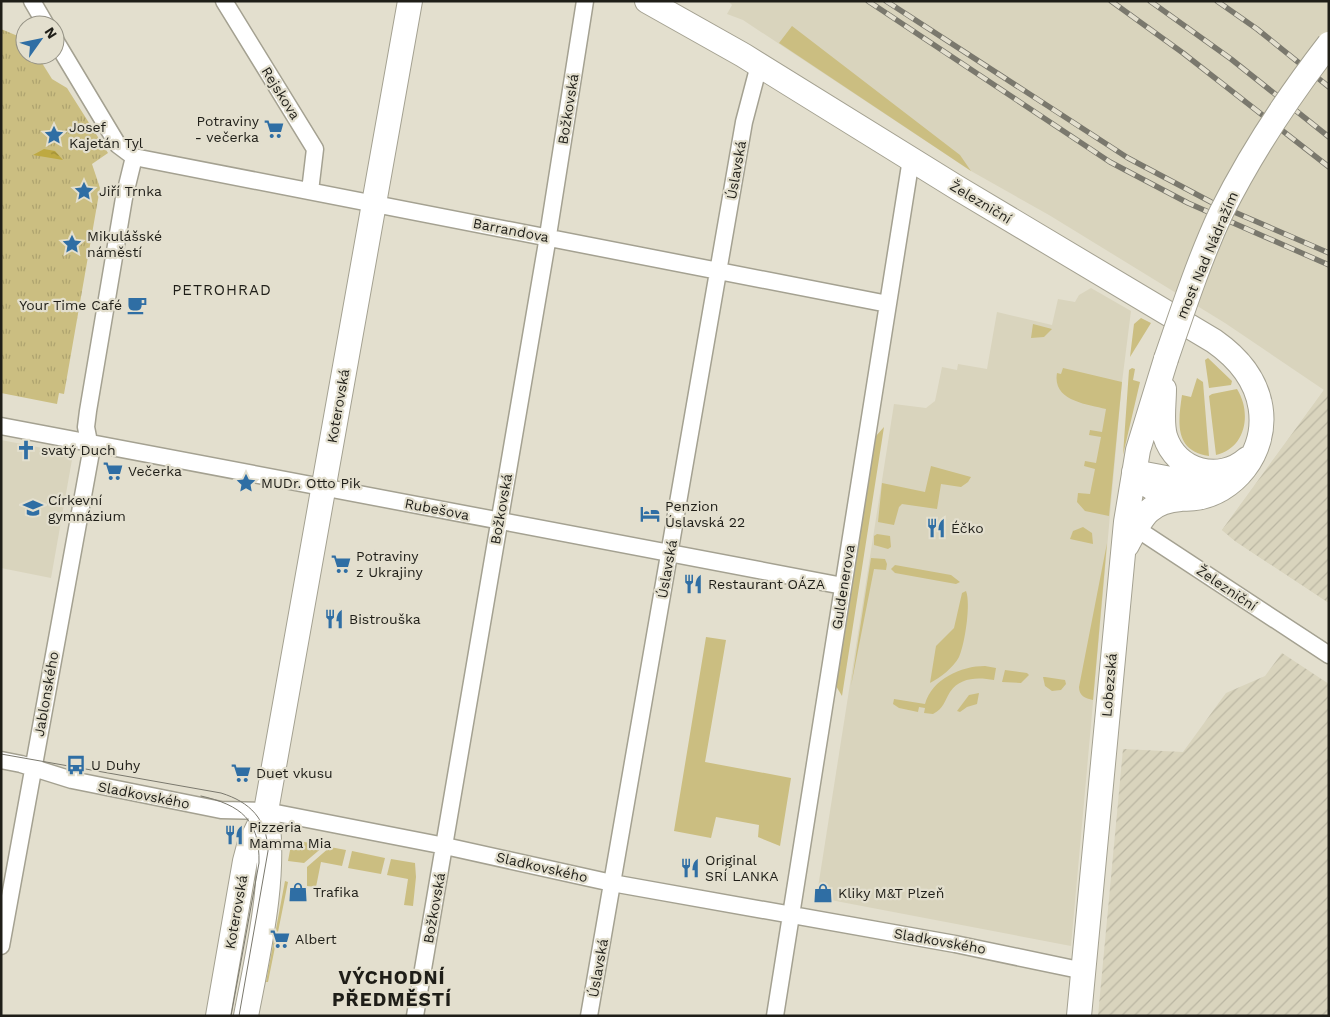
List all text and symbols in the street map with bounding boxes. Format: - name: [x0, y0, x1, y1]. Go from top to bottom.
- north arrow: [15, 15, 65, 65]
- text: N: [41, 24, 60, 42]
- street label: Rejskova: [258, 64, 304, 122]
- street label: Božkovská: [555, 73, 581, 145]
- place label: Potraviny - večerka: [195, 113, 260, 145]
- supermarket icon: Potraviny - večerka: [263, 118, 285, 140]
- place label: Josef Kajetán Tyl: [69, 119, 144, 151]
- place icon: Josef Kajetán Tyl: [43, 124, 65, 146]
- street label: Úslavská: [723, 139, 749, 201]
- street label: Železniční: [947, 177, 1015, 227]
- place icon: Jiří Trnka: [73, 180, 95, 202]
- place label: Jiří Trnka: [99, 183, 162, 199]
- street label: most Nad Nádražím: [1173, 189, 1241, 321]
- street label: Barrandova: [472, 215, 550, 245]
- place label: Mikulášské náměstí: [87, 228, 162, 260]
- place icon: Mikulášské náměstí: [61, 233, 83, 255]
- district label: PETROHRAD: [172, 281, 272, 299]
- cafe icon: Your Time Café: [126, 294, 148, 316]
- place label: Your Time Café: [19, 297, 122, 313]
- street label: Koterovská: [324, 368, 352, 444]
- church icon: svatý Duch: [15, 439, 37, 461]
- place label: svatý Duch: [41, 442, 116, 458]
- supermarket icon: Večerka: [102, 460, 124, 482]
- place label: Večerka: [128, 463, 182, 479]
- place icon: MUDr. Otto Pik: [235, 472, 257, 494]
- street label: Božkovská: [487, 472, 515, 545]
- place label: MUDr. Otto Pik: [261, 475, 361, 491]
- place label: Církevní gymnázium: [48, 492, 126, 524]
- street label: Rubešova: [403, 495, 471, 523]
- school or university icon: Církevní gymnázium: [22, 497, 44, 519]
- place label: Penzion Úslavská 22: [665, 498, 745, 530]
- hotel icon: Penzion Úslavská 22: [639, 503, 661, 525]
- restaurant icon: Éčko: [925, 517, 947, 539]
- place label: Éčko: [951, 520, 984, 536]
- street label: Úslavská: [654, 538, 680, 600]
- street label: Guldenerova: [828, 543, 858, 631]
- place label: Potraviny z Ukrajiny: [356, 548, 423, 580]
- supermarket icon: Potraviny z Ukrajiny: [330, 553, 352, 575]
- street label: Železniční: [1194, 562, 1260, 614]
- restaurant icon: Restaurant OÁZA: [682, 573, 704, 595]
- place label: Restaurant OÁZA: [708, 576, 825, 592]
- restaurant icon: Bistrouška: [323, 608, 345, 630]
- place label: Bistrouška: [349, 611, 421, 627]
- street label: Jablonského: [31, 650, 61, 738]
- street label: Lobezská: [1098, 652, 1120, 718]
- bus stop icon: U Duhy: [65, 754, 87, 776]
- place label: U Duhy: [91, 757, 141, 773]
- supermarket icon: Duet vkusu: [230, 762, 252, 784]
- place label: Duet vkusu: [256, 765, 333, 781]
- street label: Sladkovského: [97, 778, 191, 812]
- place label: Pizzeria Mamma Mia: [249, 819, 332, 851]
- restaurant icon: Pizzeria Mamma Mia: [223, 824, 245, 846]
- street label: Sladkovského: [495, 849, 589, 885]
- place label: Original SRÍ LANKA: [705, 852, 779, 884]
- restaurant icon: Original SRÍ LANKA: [679, 857, 701, 879]
- street label: Božkovská: [420, 871, 448, 944]
- street label: Koterovská: [222, 874, 250, 950]
- shop icon: Trafika: [287, 881, 309, 903]
- shop icon: Kliky M&T Plzeň: [812, 882, 834, 904]
- place label: Trafika: [313, 884, 359, 900]
- place label: Kliky M&T Plzeň: [838, 885, 944, 901]
- street label: Sladkovského: [893, 925, 987, 957]
- supermarket icon: Albert: [269, 928, 291, 950]
- place label: Albert: [295, 931, 337, 947]
- street label: Úslavská: [585, 937, 611, 999]
- district label: VÝCHODNÍ PŘEDMĚSTÍ: [332, 966, 452, 1011]

